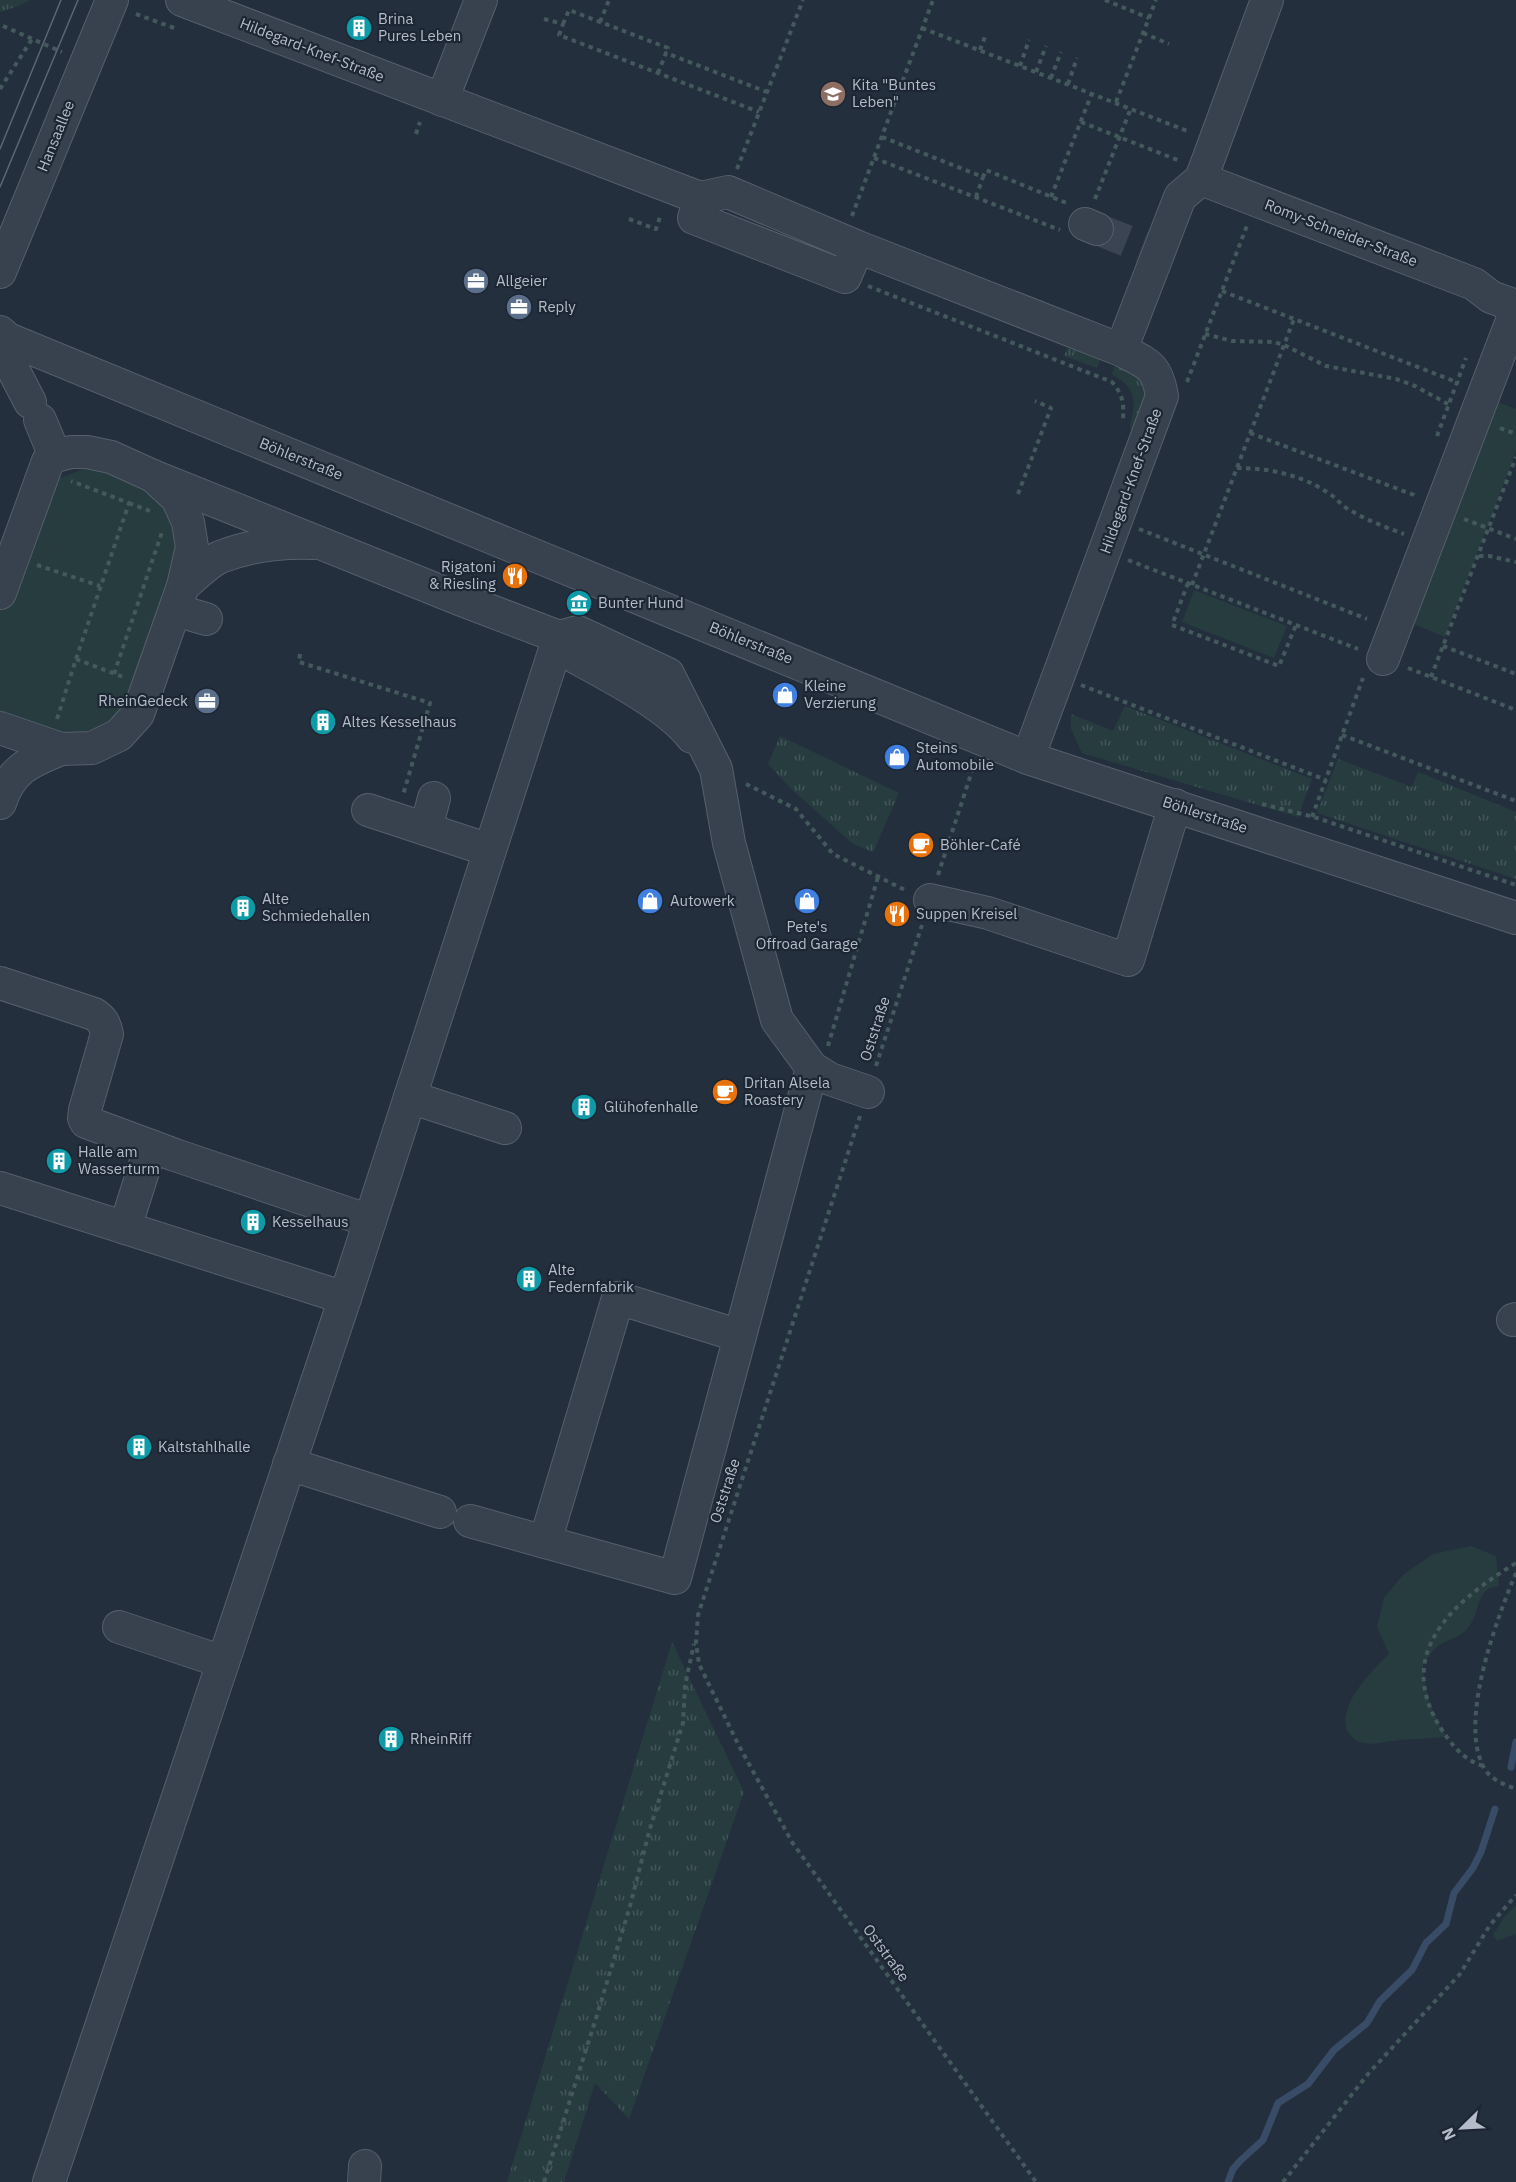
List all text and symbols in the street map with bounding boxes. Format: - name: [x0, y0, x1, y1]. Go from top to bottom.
- place label: Brina Pures Leben: [378, 9, 461, 45]
- street label: Hildegard-Knef-Straße: [237, 13, 387, 86]
- building icon: Brina Pures Leben: [344, 13, 374, 43]
- place label: Kita "Buntes Leben": [852, 75, 936, 111]
- school or university icon: Kita "Buntes Leben": [818, 79, 848, 109]
- street label: Hansaallee: [33, 97, 78, 174]
- street label: Romy-Schneider-Straße: [1262, 195, 1420, 270]
- office icon: Allgeier: [461, 266, 491, 296]
- place label: Allgeier: [496, 271, 548, 290]
- office icon: Reply: [504, 292, 534, 322]
- place label: Reply: [538, 297, 576, 316]
- street label: Hildegard-Knef-Straße: [1095, 406, 1166, 556]
- street label: Böhlerstraße: [257, 433, 346, 484]
- place label: Rigatoni & Riesling: [429, 557, 496, 593]
- restaurant icon: Rigatoni & Riesling: [500, 561, 530, 591]
- museum icon: Bunter Hund: [564, 588, 594, 618]
- place label: Bunter Hund: [598, 593, 684, 612]
- street label: Böhlerstraße: [707, 617, 796, 668]
- place label: Kleine Verzierung: [804, 676, 876, 712]
- shop icon: Kleine Verzierung: [770, 680, 800, 710]
- office icon: RheinGedeck: [192, 686, 222, 716]
- place label: RheinGedeck: [98, 691, 188, 710]
- building icon: Altes Kesselhaus: [308, 707, 338, 737]
- place label: Altes Kesselhaus: [342, 712, 456, 731]
- place label: Steins Automobile: [916, 738, 994, 774]
- shop icon: Steins Automobile: [882, 742, 912, 772]
- street label: Böhlerstraße: [1160, 792, 1250, 837]
- cafe icon: Böhler-Café: [906, 830, 936, 860]
- place label: Böhler-Café: [940, 835, 1021, 854]
- shop icon: Autowerk: [635, 886, 665, 916]
- shop icon: Pete's Offroad Garage: [792, 886, 822, 916]
- place label: Alte Schmiedehallen: [262, 889, 370, 925]
- place label: Autowerk: [670, 891, 735, 910]
- building icon: Alte Schmiedehallen: [228, 893, 258, 923]
- restaurant icon: Suppen Kreisel: [882, 899, 912, 929]
- place label: Suppen Kreisel: [916, 904, 1017, 923]
- place label: Pete's Offroad Garage: [756, 917, 858, 953]
- street label: Oststraße: [855, 994, 894, 1064]
- place label: Dritan Alsela Roastery: [744, 1073, 830, 1109]
- cafe icon: Dritan Alsela Roastery: [710, 1077, 740, 1107]
- building icon: Glühofenhalle: [569, 1092, 599, 1122]
- place label: Glühofenhalle: [604, 1097, 698, 1116]
- place label: Halle am Wasserturm: [78, 1142, 160, 1178]
- building icon: Halle am Wasserturm: [44, 1146, 74, 1176]
- building icon: Kesselhaus: [238, 1207, 268, 1237]
- place label: Kesselhaus: [272, 1212, 349, 1231]
- place label: Alte Federnfabrik: [548, 1260, 634, 1296]
- building icon: Alte Federnfabrik: [514, 1264, 544, 1294]
- building icon: Kaltstahlhalle: [124, 1432, 154, 1462]
- place label: Kaltstahlhalle: [158, 1437, 251, 1456]
- street label: Oststraße: [705, 1456, 744, 1526]
- building icon: RheinRiff: [376, 1724, 406, 1754]
- place label: RheinRiff: [410, 1729, 472, 1748]
- street label: Oststraße: [859, 1920, 914, 1985]
- north arrow: [1432, 2098, 1492, 2158]
- text: N: [1437, 2125, 1460, 2143]

